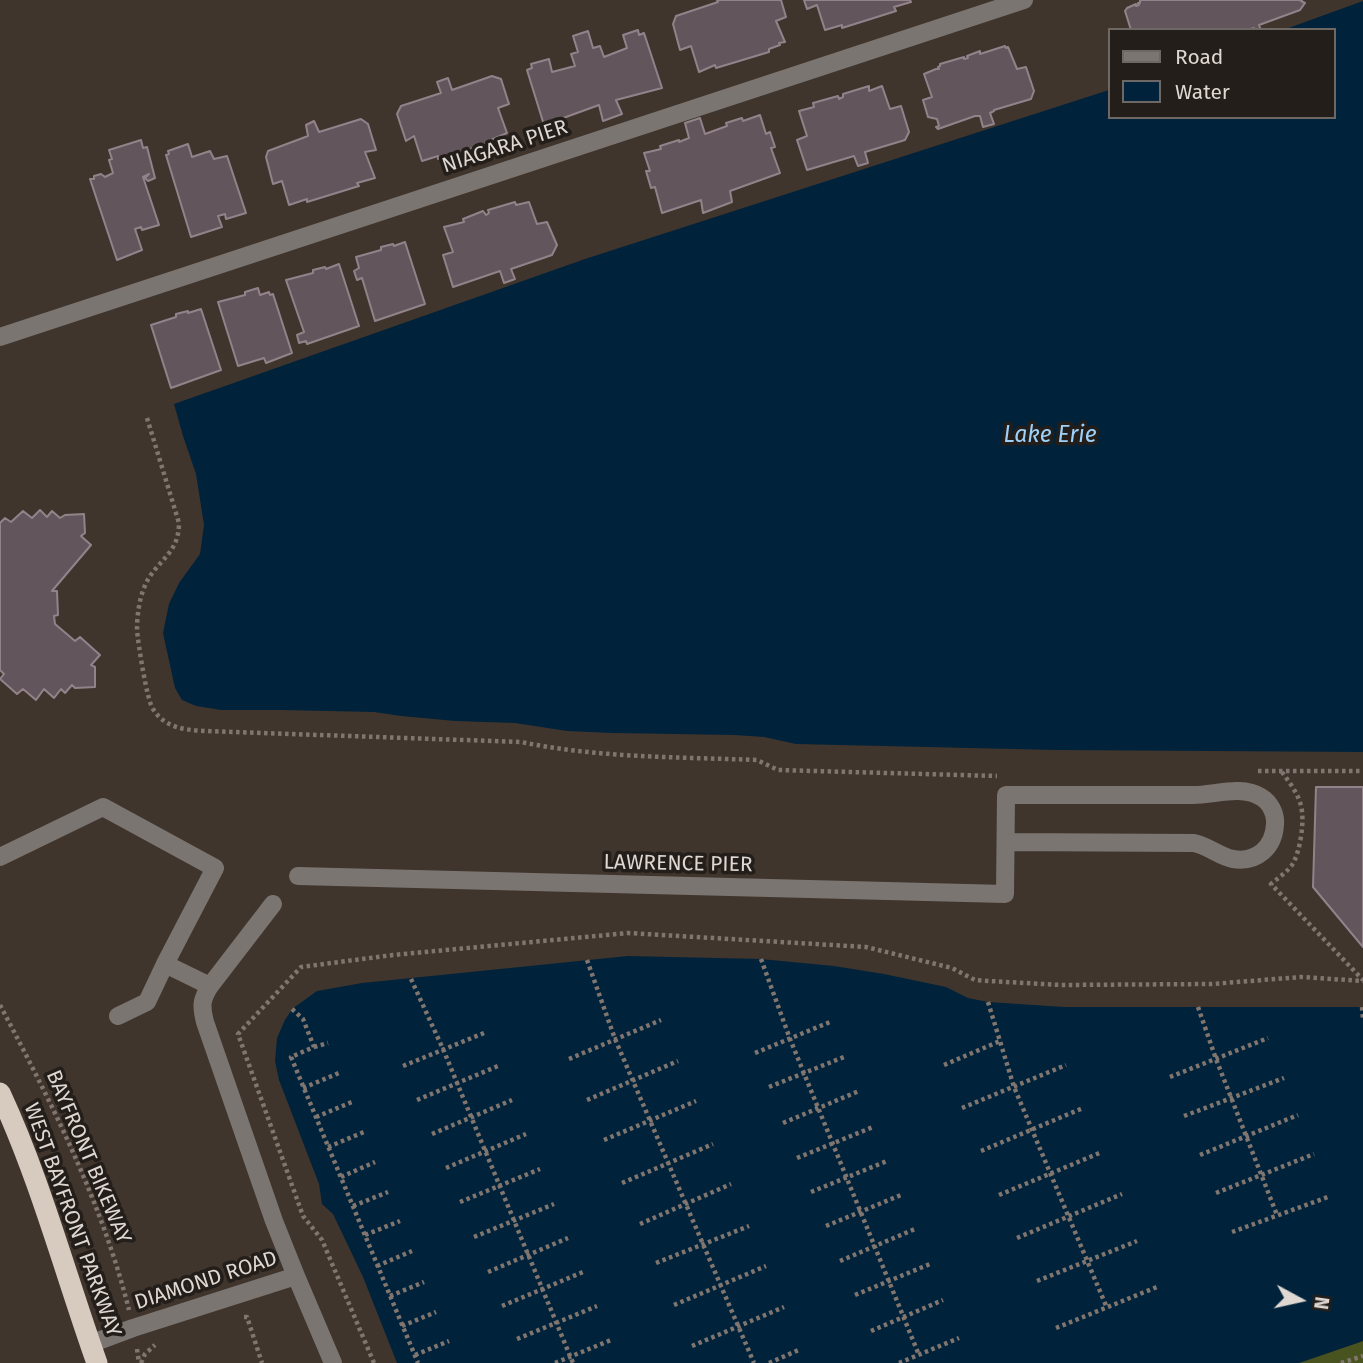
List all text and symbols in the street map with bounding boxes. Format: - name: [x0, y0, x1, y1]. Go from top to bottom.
- legend: [1108, 28, 1335, 119]
- text: Road: [1175, 44, 1223, 70]
- text: Water: [1175, 79, 1230, 105]
- street label: NIAGARA PIER: [439, 115, 571, 179]
- water label: Lake Erie: [1003, 422, 1097, 450]
- street label: LAWRENCE PIER: [603, 850, 753, 878]
- street label: BAYFRONT BIKEWAY: [40, 1067, 136, 1247]
- street label: WEST BAYFRONT PARKWAY: [18, 1100, 126, 1340]
- street label: DIAMOND ROAD: [132, 1246, 280, 1316]
- north arrow: [1265, 1265, 1335, 1335]
- text: N: [1309, 1295, 1334, 1311]

